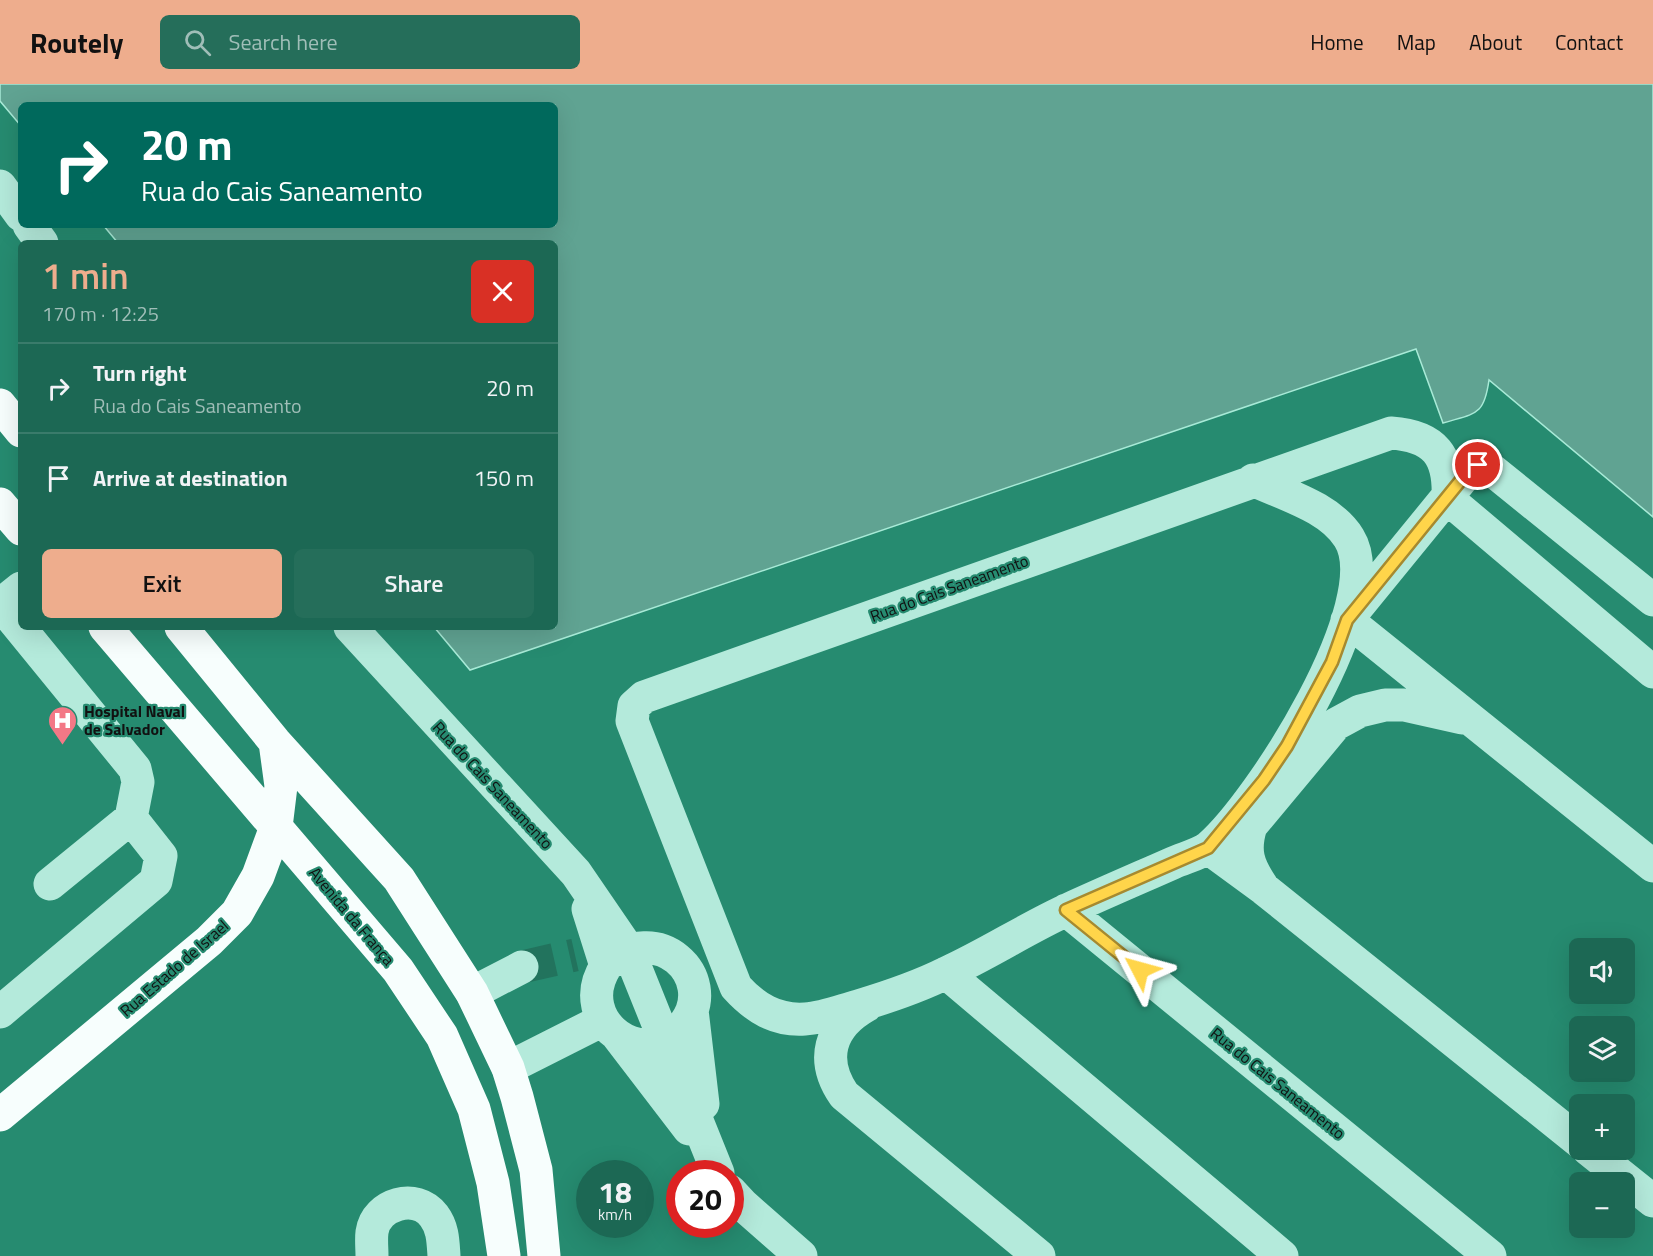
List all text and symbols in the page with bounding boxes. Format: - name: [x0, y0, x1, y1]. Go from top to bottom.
- search box: [160, 15, 580, 69]
- text: Routely: [30, 21, 124, 64]
- text: Search here: [229, 25, 338, 59]
- icon: search: [181, 26, 214, 59]
- text: Home: [1310, 26, 1364, 58]
- text: Map: [1397, 26, 1436, 58]
- text: About: [1469, 26, 1522, 58]
- text: Contact: [1555, 26, 1623, 58]
- text: 20 m: [141, 112, 233, 176]
- icon: right: [42, 126, 120, 204]
- text: Rua do Cais Saneamento: [141, 170, 423, 211]
- text: 1 min: [42, 248, 129, 303]
- button: close: [471, 260, 534, 323]
- text: 170 m · 12:25: [42, 298, 159, 329]
- text: Turn right: [93, 356, 187, 390]
- text: 20 m: [486, 371, 534, 405]
- icon: right: [42, 372, 75, 405]
- text: Rua do Cais Saneamento: [93, 390, 302, 421]
- pin: [1452, 439, 1503, 490]
- icon: arrive: [1461, 448, 1494, 481]
- text: Arrive at destination: [93, 461, 288, 495]
- text: 150 m: [474, 461, 534, 495]
- icon: arrive: [42, 462, 75, 495]
- street label: Rua do Cais Saneamento: [866, 548, 1032, 628]
- button: Exit: [42, 549, 282, 618]
- button: Share: [294, 549, 534, 618]
- place label: Hospital Naval de Salvador: [84, 699, 185, 741]
- hospital icon: Hospital Naval de Salvador: [47, 704, 79, 746]
- street label: Rua do Cais Saneamento: [427, 716, 559, 854]
- street label: Avenida da França: [304, 861, 400, 971]
- street label: Rua Estado de Israel: [114, 914, 234, 1022]
- position arrow: [1108, 938, 1172, 1002]
- map controls: [1569, 938, 1635, 1238]
- button: sound: [1569, 938, 1635, 1004]
- button: layers: [1569, 1016, 1635, 1082]
- street label: Rua do Cais Saneamento: [1206, 1021, 1350, 1145]
- button: +: [1569, 1094, 1635, 1160]
- speed limit sign: 20: [666, 1160, 744, 1238]
- text: 18: [598, 1169, 632, 1215]
- button: −: [1569, 1172, 1635, 1238]
- text: km/h: [598, 1203, 632, 1226]

